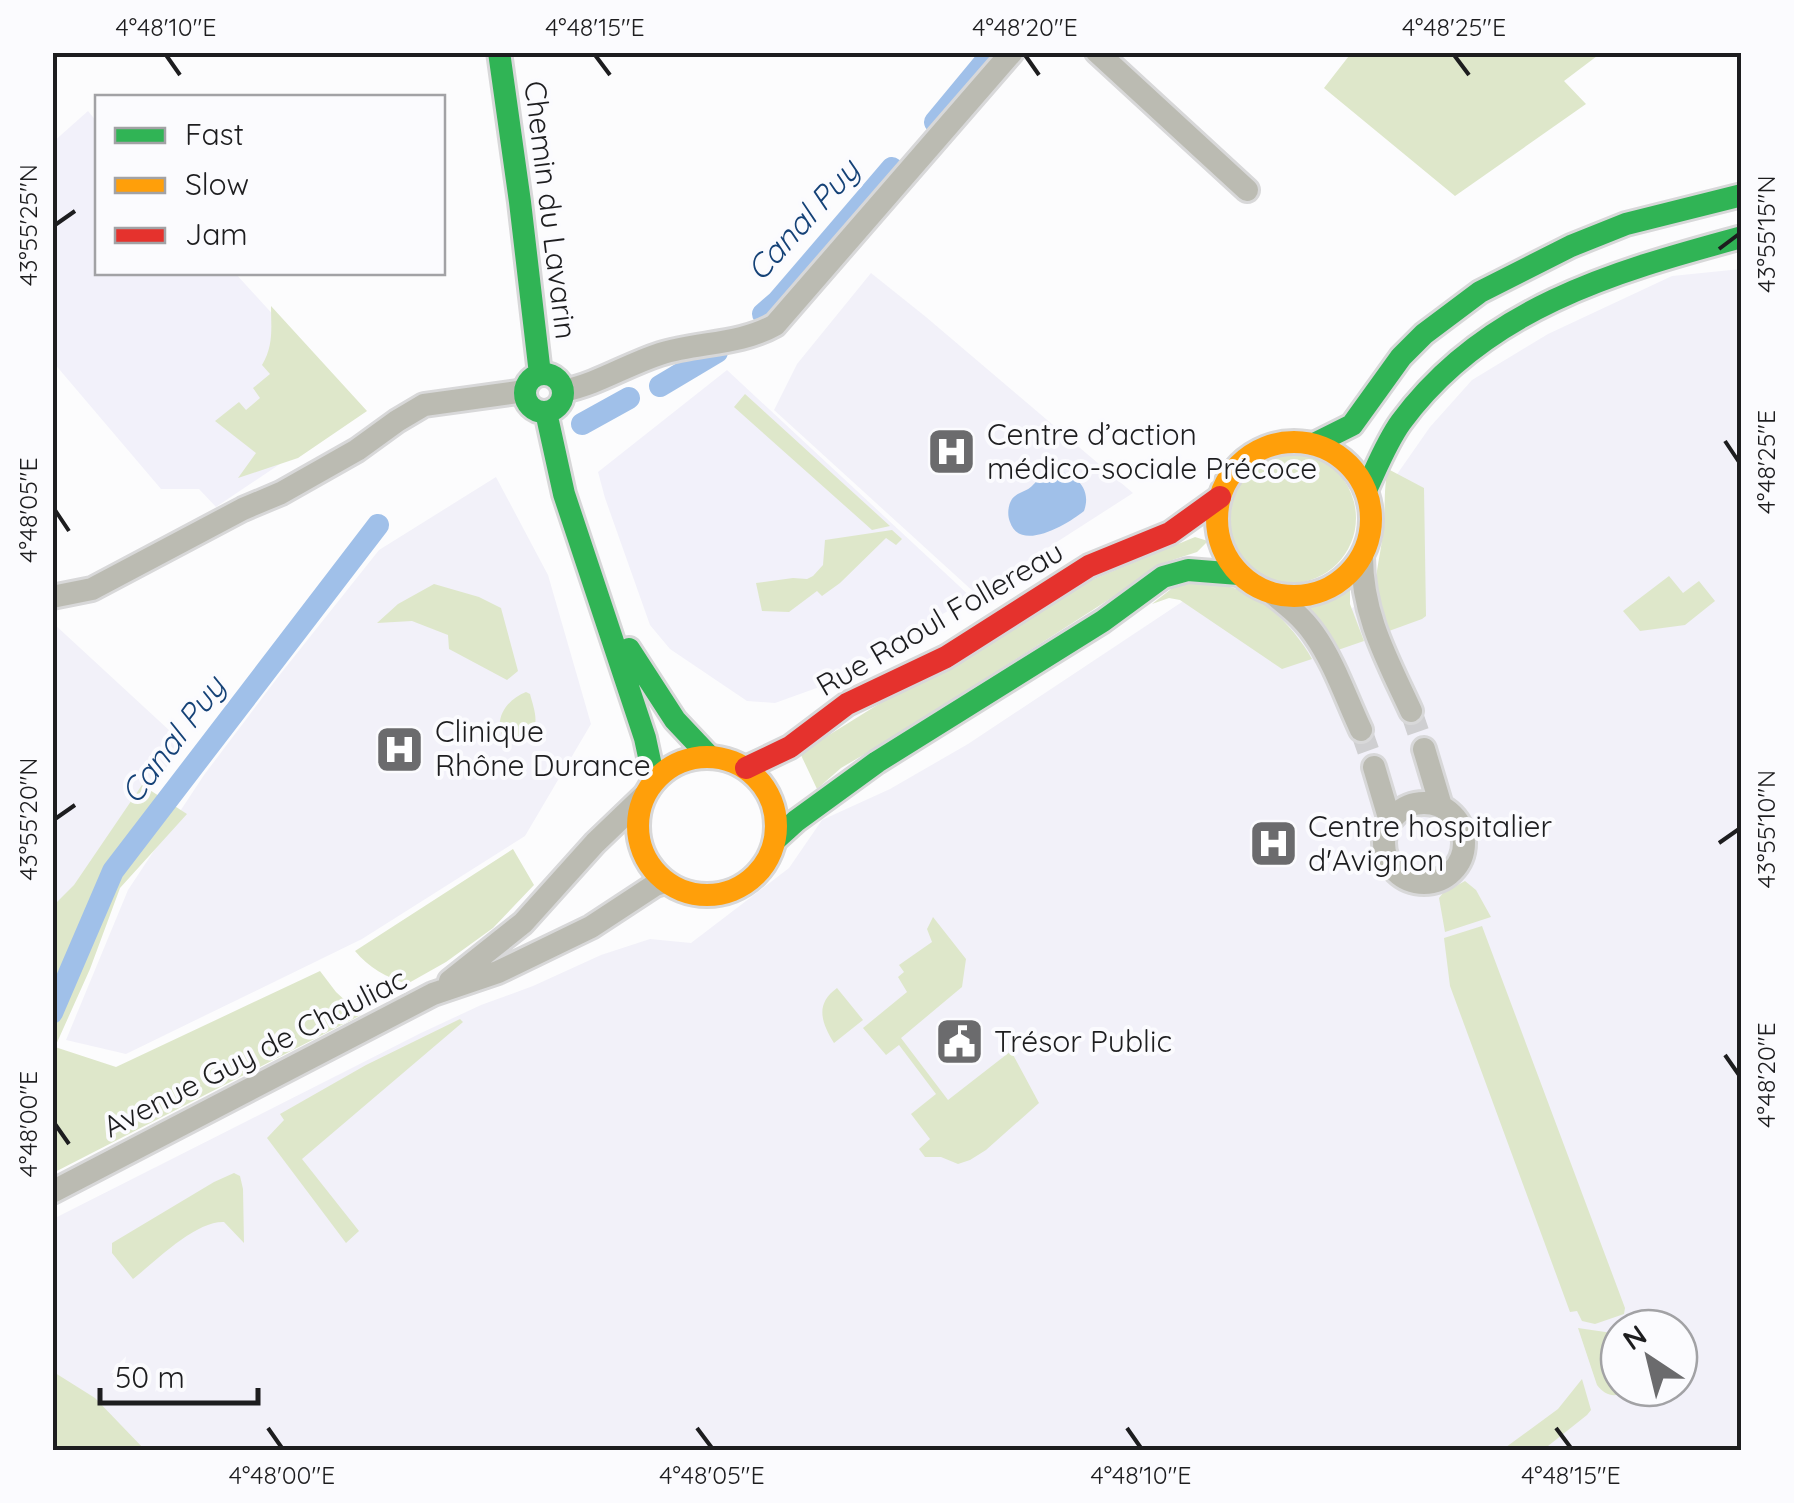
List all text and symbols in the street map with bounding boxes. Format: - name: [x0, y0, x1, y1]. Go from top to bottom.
- text: 4°48'10"E: [116, 11, 216, 42]
- text: 4°48'15"E: [545, 11, 645, 42]
- text: 4°48'20"E: [972, 11, 1078, 42]
- text: 4°48'25"E: [1402, 11, 1506, 42]
- street label: Chemin du Lavarin: [516, 79, 586, 341]
- legend: [95, 95, 445, 275]
- text: Fast: [185, 115, 244, 153]
- water label: Canal Puy: [737, 149, 868, 288]
- text: 43°55'25"N: [12, 164, 43, 286]
- text: Slow: [185, 165, 249, 203]
- text: 43°55'15"N: [1750, 175, 1781, 293]
- text: Jam: [185, 215, 248, 253]
- text: 4°48'25"E: [1750, 410, 1781, 514]
- place label: Centre d’action médico-sociale Précoce: [987, 415, 1317, 487]
- hospital icon: Centre d’action médico-sociale Précoce: [926, 426, 978, 478]
- text: 4°48'05"E: [12, 457, 43, 563]
- street label: Rue Raoul Follereau: [809, 532, 1070, 704]
- water label: Canal Puy: [111, 666, 234, 811]
- place label: Clinique Rhône Durance: [435, 712, 651, 784]
- hospital icon: Clinique Rhône Durance: [374, 723, 426, 775]
- text: 43°55'20"N: [12, 757, 43, 881]
- text: 43°55'10"N: [1750, 770, 1781, 888]
- place label: Centre hospitalier d'Avignon: [1308, 807, 1553, 879]
- hospital icon: Centre hospitalier d'Avignon: [1247, 818, 1299, 870]
- street label: Avenue Guy de Chauliac: [96, 959, 413, 1145]
- public building icon: Trésor Public: [933, 1016, 985, 1068]
- place label: Trésor Public: [994, 1022, 1172, 1060]
- text: 4°48'20"E: [1750, 1022, 1781, 1128]
- text: 4°48'00"E: [12, 1071, 43, 1177]
- north arrow: [1599, 1308, 1699, 1408]
- text: N: [1616, 1317, 1653, 1357]
- scale bar: [100, 1343, 258, 1405]
- text: 50 m: [115, 1358, 185, 1396]
- text: 4°48'00"E: [229, 1459, 335, 1490]
- text: 4°48'05"E: [659, 1459, 765, 1490]
- text: 4°48'10"E: [1091, 1459, 1191, 1490]
- text: 4°48'15"E: [1521, 1459, 1621, 1490]

